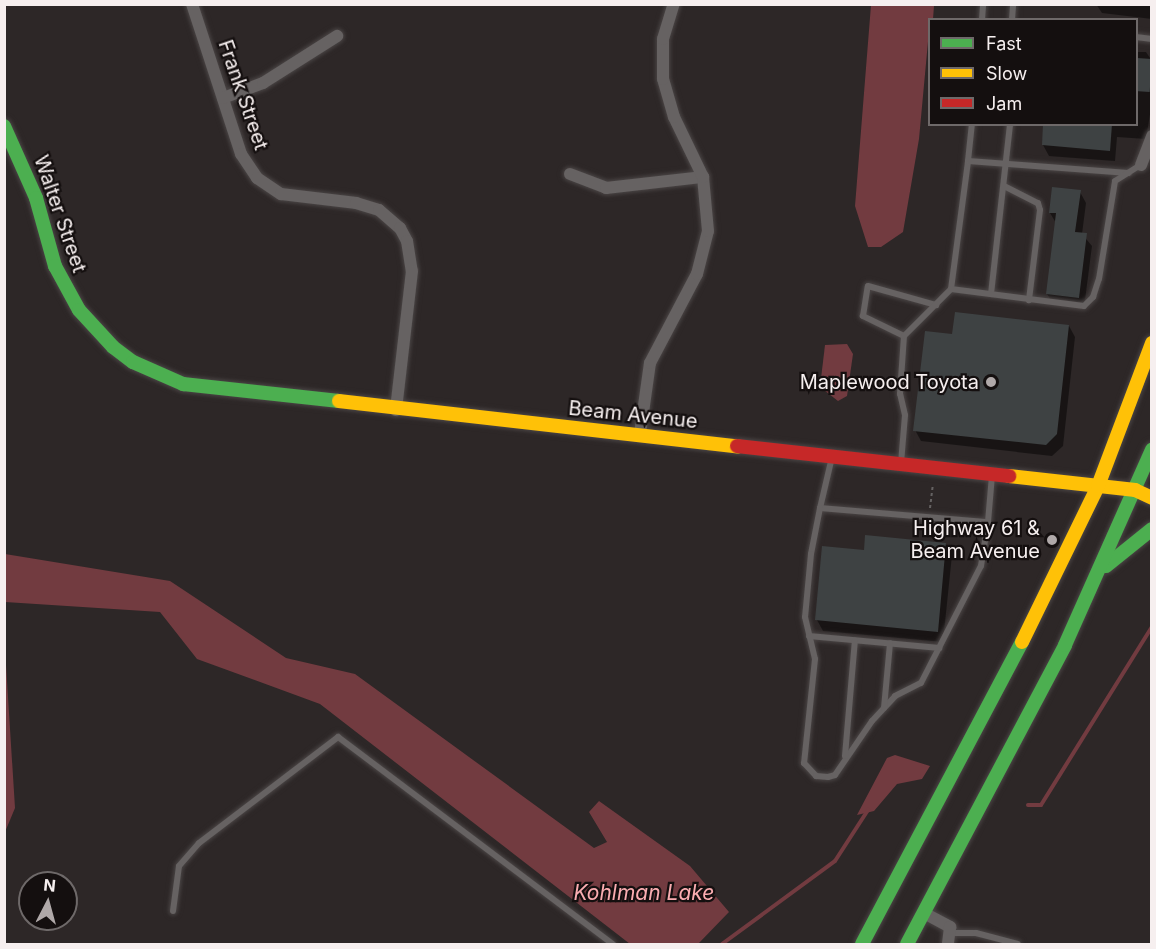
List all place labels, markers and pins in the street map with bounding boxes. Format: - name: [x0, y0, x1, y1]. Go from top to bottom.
- place label: Maplewood Toyota: [800, 370, 979, 394]
- marker: Maplewood Toyota: [984, 375, 998, 389]
- place label: Highway 61 & Beam Avenue: [910, 516, 1040, 563]
- marker: Highway 61 & Beam Avenue: [1045, 533, 1059, 547]

